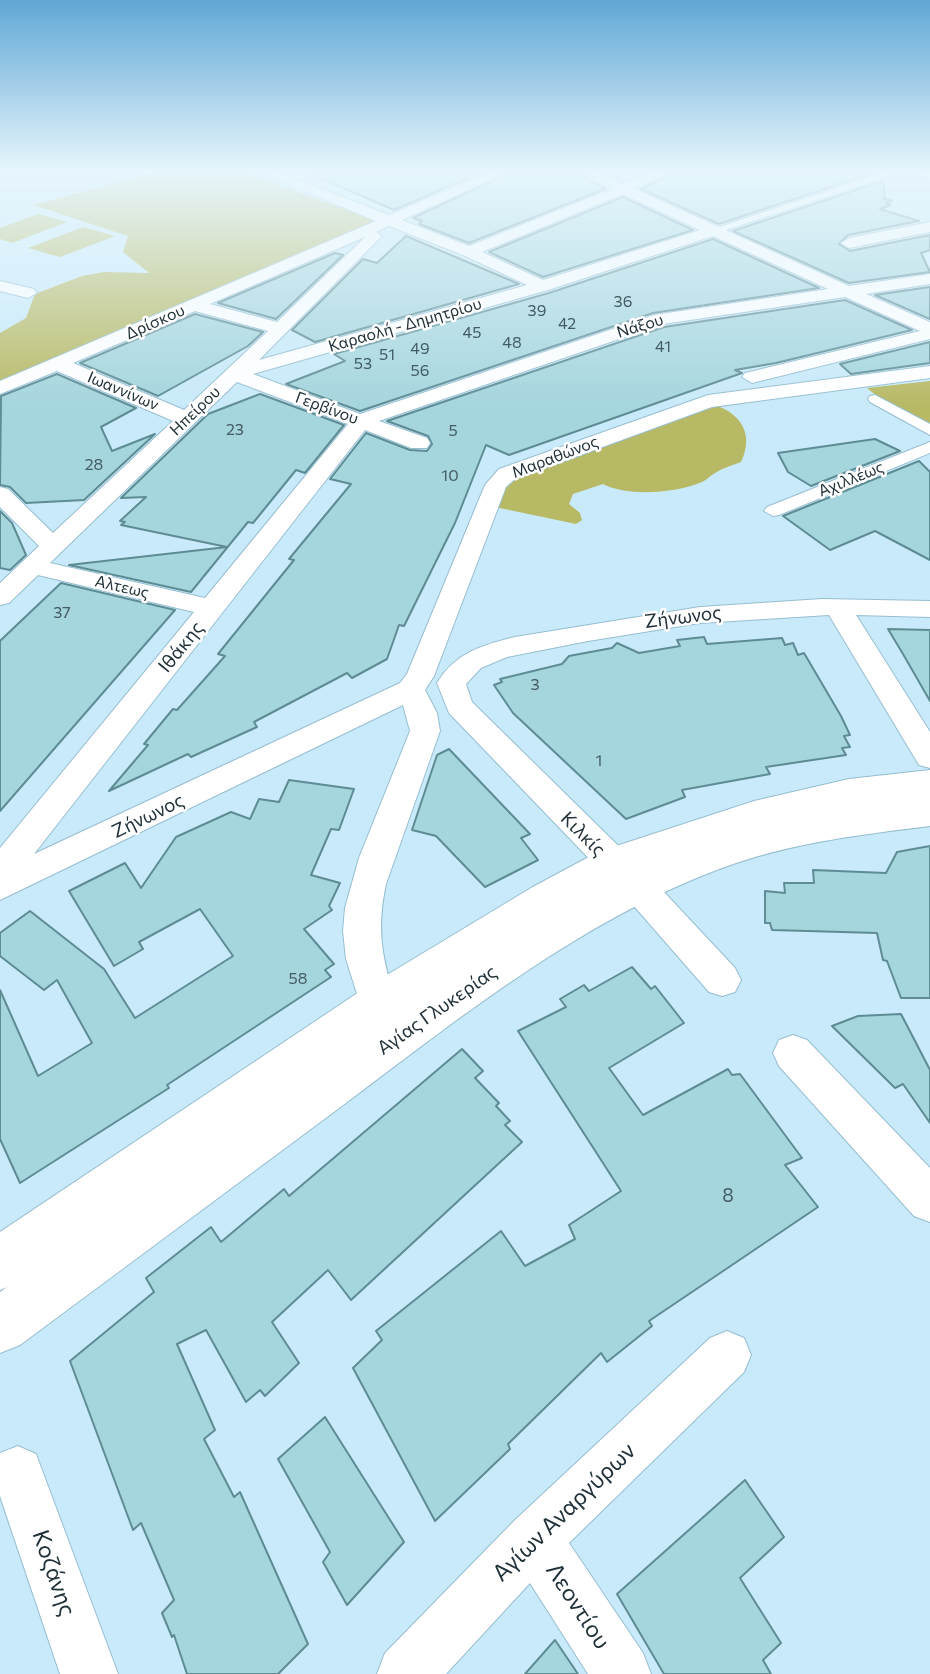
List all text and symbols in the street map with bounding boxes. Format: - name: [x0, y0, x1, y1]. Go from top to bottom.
- house number: 36: [614, 292, 632, 312]
- street label: Καραολή - Δημητρίου: [326, 294, 484, 356]
- street label: Δρίσκου: [122, 300, 188, 344]
- house number: 39: [528, 301, 546, 321]
- street label: Νάξου: [614, 310, 666, 342]
- house number: 42: [558, 314, 576, 334]
- house number: 45: [463, 323, 481, 343]
- house number: 48: [502, 333, 522, 353]
- house number: 41: [655, 337, 671, 357]
- house number: 49: [410, 339, 430, 359]
- house number: 51: [379, 345, 395, 365]
- house number: 53: [354, 354, 372, 374]
- house number: 56: [411, 361, 429, 381]
- street label: Ιωαννίνων: [85, 367, 161, 415]
- street label: Ηπείρου: [166, 382, 224, 440]
- street label: Γερβίνου: [293, 388, 361, 428]
- house number: 23: [226, 420, 244, 440]
- house number: 5: [448, 421, 458, 441]
- street label: Μαραθώνος: [509, 432, 601, 482]
- house number: 28: [85, 455, 103, 475]
- street label: Αχιλλέως: [816, 457, 886, 501]
- house number: 10: [441, 466, 459, 486]
- street label: Αλτεως: [93, 571, 151, 603]
- street label: Ζήνωνος: [643, 601, 723, 633]
- house number: 37: [53, 603, 71, 623]
- street label: Ιθάκης: [154, 617, 208, 677]
- house number: 3: [530, 675, 540, 695]
- house number: 1: [596, 751, 602, 771]
- street label: Ζήνωνος: [108, 789, 188, 843]
- street label: Κιλκίς: [556, 807, 610, 861]
- street label: Αγίας Γλυκερίας: [373, 960, 501, 1060]
- house number: 58: [289, 969, 307, 989]
- house number: 8: [722, 1185, 734, 1207]
- street label: Αγίων Αναργύρων: [487, 1437, 641, 1587]
- street label: Κοζάνης: [26, 1526, 82, 1620]
- street label: Λεοντίου: [540, 1558, 616, 1654]

